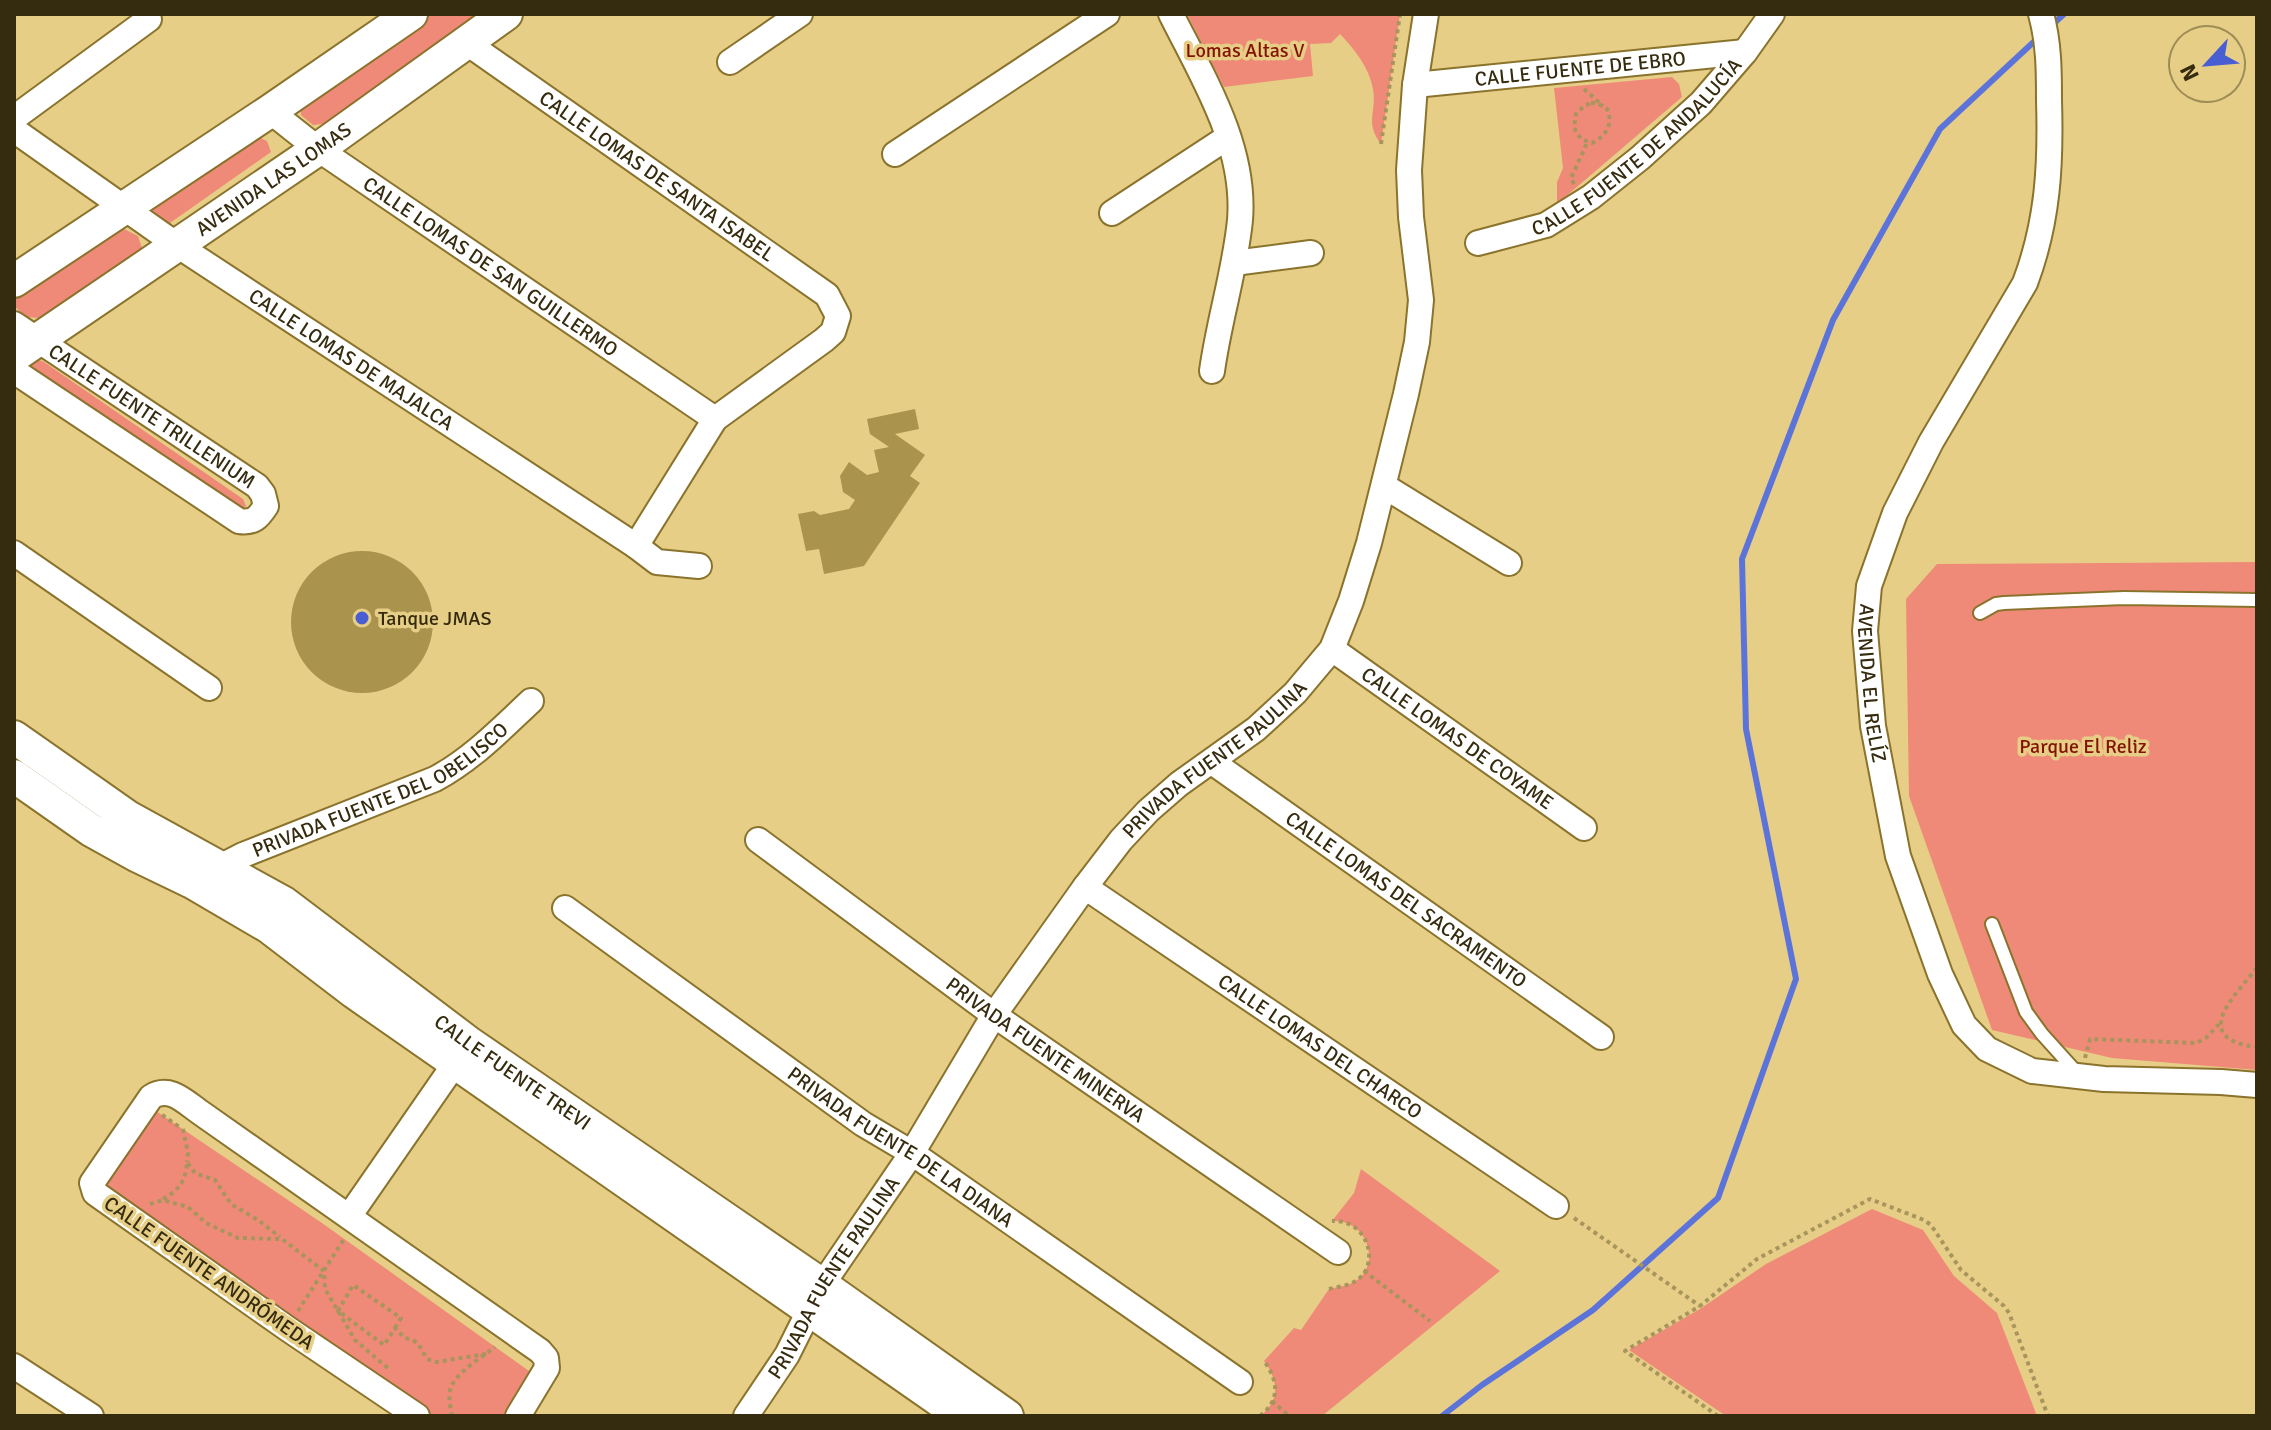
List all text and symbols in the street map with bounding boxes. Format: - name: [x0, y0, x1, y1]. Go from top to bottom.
- north arrow: [2167, 24, 2247, 104]
- park label: Lomas Altas V: [1186, 38, 1305, 63]
- street label: CALLE FUENTE DE EBRO: [1474, 46, 1687, 91]
- street label: CALLE FUENTE DE ANDALUCÍA: [1529, 53, 1747, 241]
- text: N: [2174, 60, 2205, 85]
- street label: CALLE LOMAS DE SANTA ISABEL: [535, 85, 779, 267]
- street label: AVENIDA LAS LOMAS: [191, 117, 356, 241]
- street label: CALLE LOMAS DE SAN GUILLERMO: [358, 171, 623, 362]
- street label: CALLE LOMAS DE MAJALCA: [244, 283, 459, 436]
- street label: CALLE FUENTE TRILLENIUM: [44, 338, 260, 494]
- street label: AVENIDA EL RELÍZ: [1852, 603, 1892, 765]
- place label: Tanque JMAS: [378, 606, 492, 631]
- marker: Tanque JMAS: [353, 609, 371, 627]
- street label: CALLE LOMAS DE COYAME: [1357, 661, 1558, 815]
- street label: PRIVADA FUENTE PAULINA: [1117, 676, 1312, 843]
- street label: PRIVADA FUENTE DEL OBELISCO: [249, 717, 513, 863]
- park label: Parque El Reliz: [2019, 734, 2147, 759]
- street label: CALLE LOMAS DEL SACRAMENTO: [1281, 806, 1532, 993]
- street label: CALLE LOMAS DEL CHARCO: [1213, 968, 1427, 1124]
- street label: PRIVADA FUENTE MINERVA: [941, 971, 1150, 1128]
- street label: CALLE FUENTE TREVI: [429, 1009, 596, 1135]
- street label: PRIVADA FUENTE DE LA DIANA: [783, 1061, 1018, 1233]
- street label: PRIVADA FUENTE PAULINA: [762, 1172, 905, 1384]
- street label: CALLE FUENTE ANDRÓMEDA: [99, 1191, 319, 1355]

